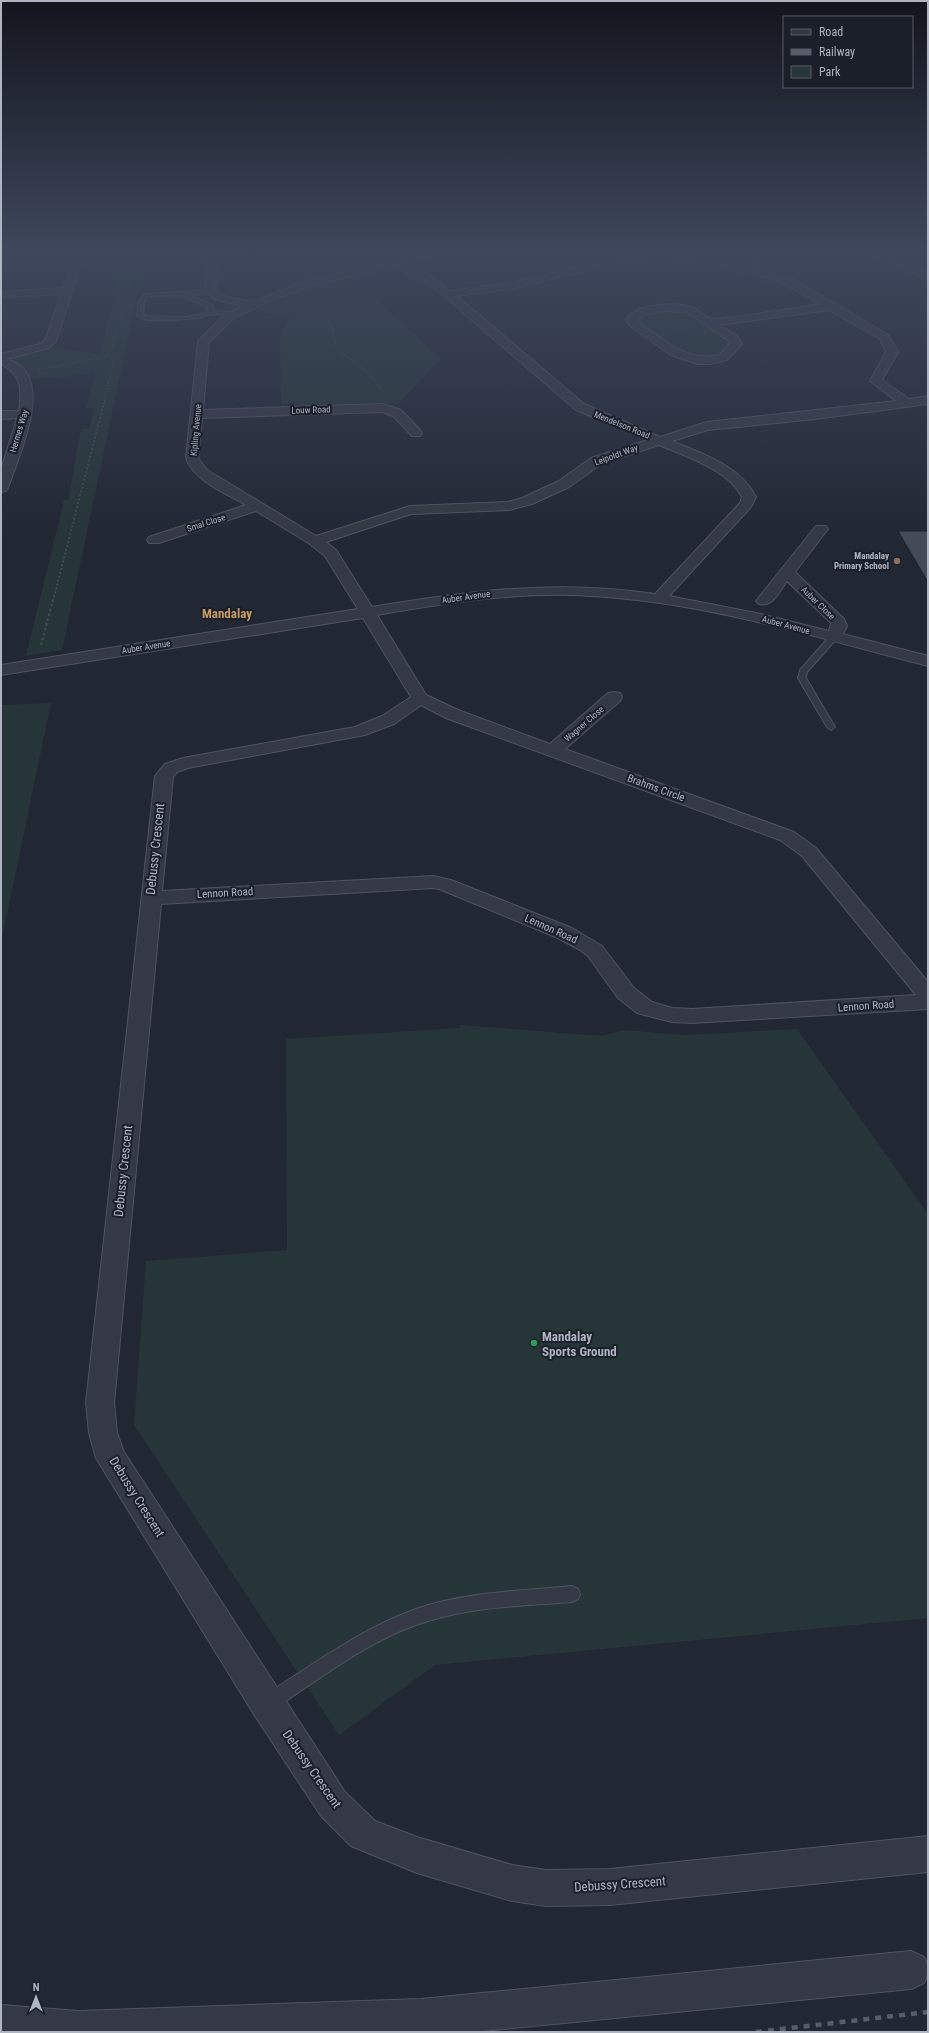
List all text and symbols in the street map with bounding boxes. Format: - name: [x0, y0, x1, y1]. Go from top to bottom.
- legend: [783, 16, 913, 88]
- text: Road: [819, 25, 843, 39]
- text: Railway: [819, 45, 855, 59]
- text: Park: [819, 65, 841, 79]
- street label: Kipling Avenue: [189, 403, 203, 457]
- street label: Louw Road: [291, 404, 331, 416]
- street label: Hermes Way: [8, 408, 30, 454]
- street label: Mendelson Road: [593, 409, 651, 441]
- street label: Leipoldt Way: [593, 442, 639, 467]
- street label: Smal Close: [185, 512, 227, 534]
- place label: Mandalay Primary School: [834, 551, 889, 571]
- marker: Mandalay Primary School: [892, 556, 902, 566]
- street label: Auber Close: [799, 584, 837, 622]
- street label: Auber Avenue: [441, 589, 491, 605]
- district label: Mandalay: [202, 606, 252, 621]
- street label: Auber Avenue: [761, 614, 811, 636]
- street label: Auber Avenue: [121, 638, 171, 656]
- street label: Wagner Close: [562, 704, 606, 744]
- street label: Brahms Circle: [625, 772, 687, 804]
- street label: Debussy Crescent: [143, 802, 167, 896]
- street label: Lennon Road: [196, 885, 254, 901]
- street label: Lennon Road: [523, 912, 579, 946]
- street label: Lennon Road: [837, 998, 895, 1014]
- street label: Debussy Crescent: [111, 1124, 135, 1218]
- place label: Mandalay Sports Ground: [542, 1329, 617, 1359]
- marker: Mandalay Sports Ground: [529, 1338, 539, 1348]
- street label: Debussy Crescent: [106, 1454, 168, 1540]
- street label: Debussy Crescent: [279, 1727, 345, 1811]
- street label: Debussy Crescent: [574, 1873, 667, 1895]
- north arrow: [16, 1977, 56, 2017]
- text: N: [33, 1981, 40, 1994]

